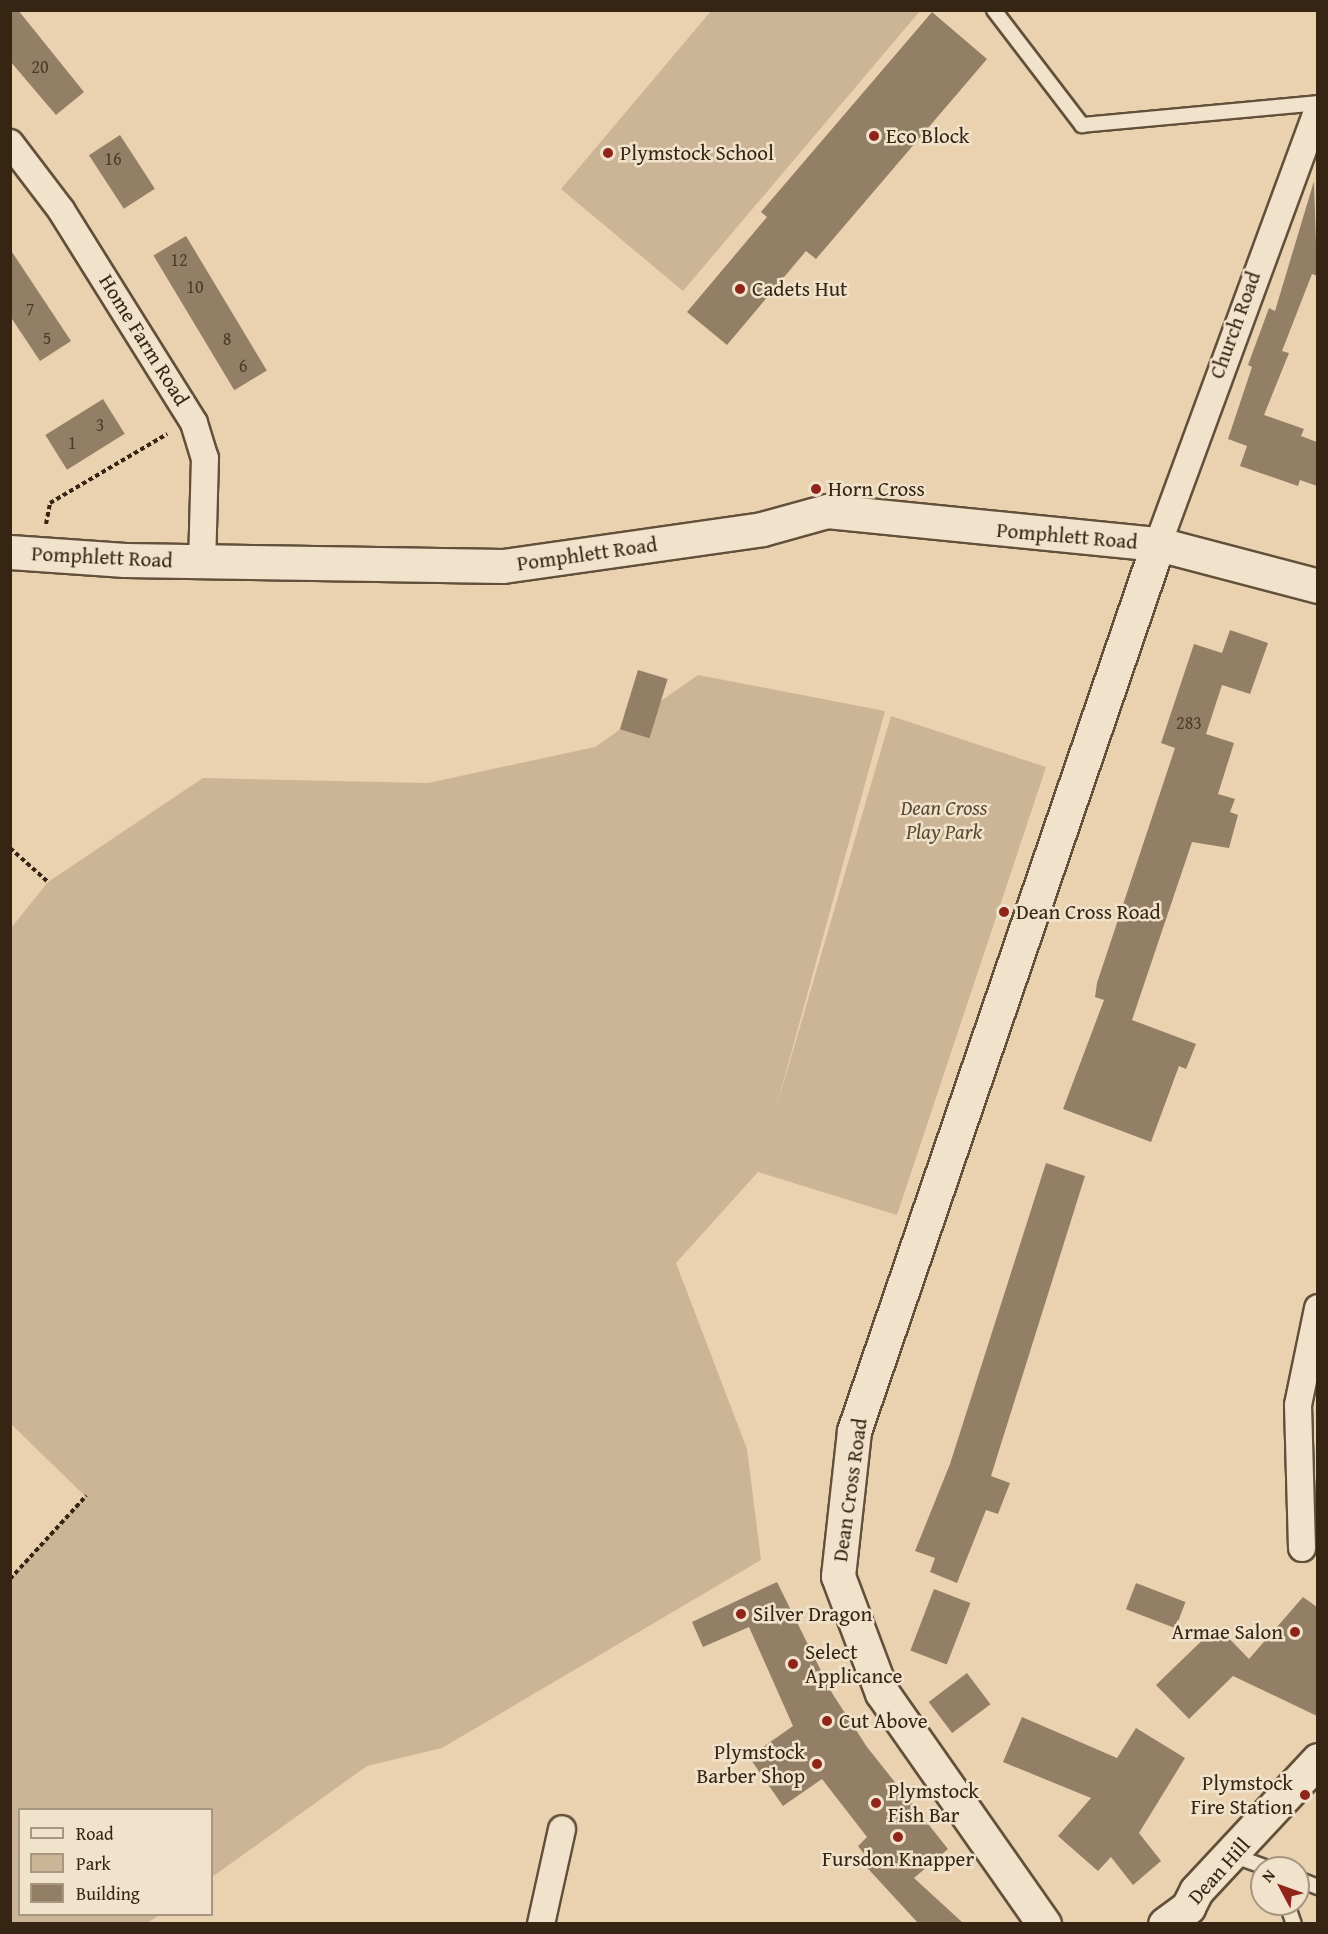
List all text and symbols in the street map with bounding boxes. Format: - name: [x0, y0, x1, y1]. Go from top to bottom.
- house number: 20: [31, 56, 49, 78]
- place label: Eco Block: [886, 123, 969, 149]
- marker: Eco Block: [867, 129, 881, 143]
- place label: Plymstock School: [620, 140, 774, 166]
- marker: Plymstock School: [601, 146, 615, 160]
- house number: 16: [104, 148, 122, 170]
- house number: 12: [170, 249, 188, 271]
- street label: Church Road: [1204, 268, 1266, 382]
- street label: Home Farm Road: [94, 270, 194, 410]
- house number: 10: [186, 276, 204, 298]
- place label: Cadets Hut: [752, 276, 847, 302]
- marker: Cadets Hut: [733, 282, 747, 296]
- house number: 7: [26, 298, 34, 320]
- house number: 5: [43, 327, 51, 349]
- house number: 8: [223, 328, 231, 350]
- house number: 6: [239, 355, 247, 377]
- house number: 3: [96, 414, 104, 436]
- house number: 1: [68, 432, 76, 454]
- place label: Horn Cross: [828, 476, 925, 502]
- marker: Horn Cross: [809, 482, 823, 496]
- street label: Pomphlett Road: [995, 517, 1139, 555]
- street label: Pomphlett Road: [515, 532, 659, 576]
- street label: Pomphlett Road: [31, 541, 173, 573]
- house number: 283: [1176, 712, 1202, 734]
- park label: Dean Cross Play Park: [901, 795, 987, 845]
- place label: Dean Cross Road: [1016, 899, 1161, 925]
- marker: Dean Cross Road: [997, 905, 1011, 919]
- street label: Dean Cross Road: [827, 1417, 873, 1563]
- place label: Silver Dragon: [753, 1601, 872, 1627]
- marker: Silver Dragon: [734, 1607, 748, 1621]
- place label: Armae Salon: [1171, 1619, 1283, 1645]
- marker: Armae Salon: [1288, 1625, 1302, 1639]
- place label: Select Applicance: [805, 1639, 902, 1689]
- marker: Select Applicance: [786, 1657, 800, 1671]
- place label: Cut Above: [839, 1708, 928, 1734]
- marker: Cut Above: [820, 1714, 834, 1728]
- place label: Plymstock Barber Shop: [696, 1739, 805, 1789]
- marker: Plymstock Barber Shop: [810, 1757, 824, 1771]
- place label: Plymstock Fire Station: [1191, 1770, 1293, 1820]
- place label: Plymstock Fish Bar: [888, 1778, 979, 1828]
- marker: Plymstock Fire Station: [1298, 1788, 1312, 1802]
- marker: Plymstock Fish Bar: [869, 1796, 883, 1810]
- legend: [18, 1808, 213, 1916]
- text: Road: [76, 1820, 114, 1847]
- marker: Fursdon Knapper: [891, 1830, 905, 1844]
- street label: Dean Hill: [1183, 1833, 1255, 1909]
- place label: Fursdon Knapper: [822, 1846, 974, 1872]
- text: Park: [76, 1850, 111, 1877]
- north arrow: [1250, 1856, 1310, 1916]
- text: N: [1255, 1864, 1280, 1887]
- text: Building: [76, 1880, 140, 1907]

